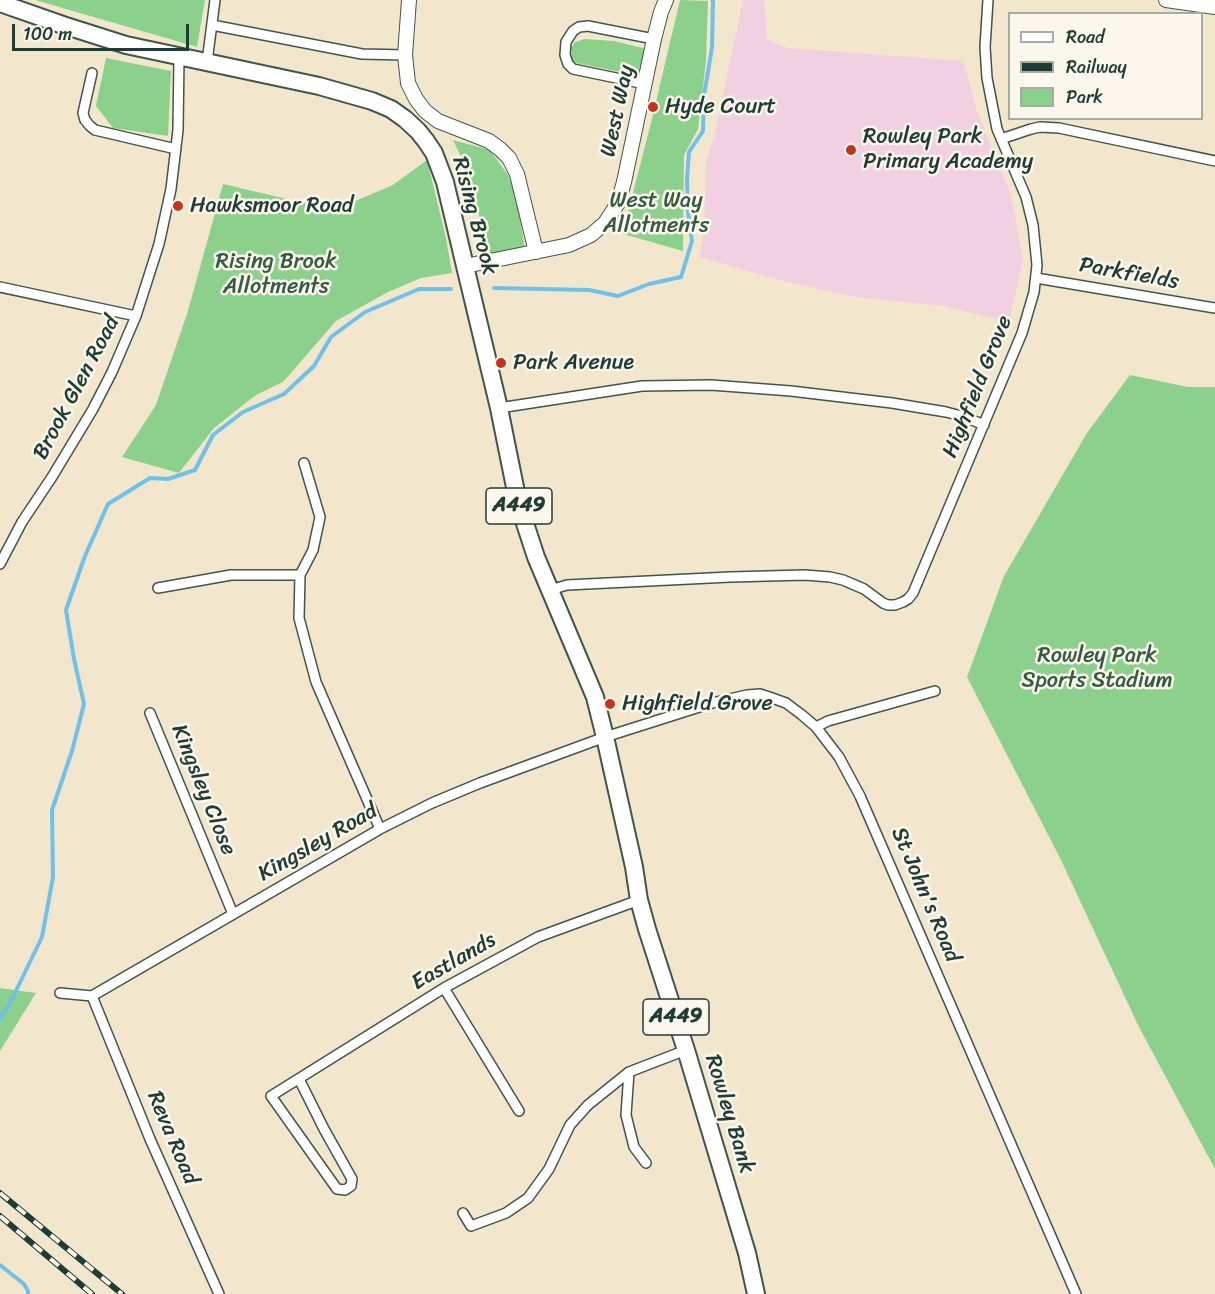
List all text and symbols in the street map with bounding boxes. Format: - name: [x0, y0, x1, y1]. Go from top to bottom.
- scale bar: [15, 12, 192, 50]
- legend: [1008, 12, 1203, 120]
- text: 100 m: [23, 18, 72, 50]
- text: Road: [1066, 21, 1105, 53]
- text: Railway: [1066, 51, 1127, 83]
- street label: West Way: [595, 63, 641, 159]
- text: Park: [1066, 81, 1103, 113]
- place label: Hyde Court: [665, 94, 776, 120]
- marker: Hyde Court: [646, 100, 660, 114]
- place label: Rowley Park Primary Academy: [863, 124, 1033, 176]
- marker: Rowley Park Primary Academy: [844, 143, 858, 157]
- street label: Rising Brook: [446, 154, 502, 278]
- park label: West Way Allotments: [603, 188, 709, 240]
- place label: Hawksmoor Road: [190, 193, 353, 219]
- marker: Hawksmoor Road: [171, 199, 185, 213]
- park label: Rising Brook Allotments: [215, 249, 337, 300]
- street label: Parkfields: [1077, 252, 1181, 296]
- street label: Brook Glen Road: [28, 312, 126, 464]
- street label: Highfield Grove: [937, 312, 1019, 462]
- place label: Park Avenue: [513, 350, 634, 376]
- marker: Park Avenue: [494, 356, 508, 370]
- road number: A449: [486, 488, 552, 524]
- park label: Rowley Park Sports Stadium: [1021, 643, 1173, 694]
- place label: Highfield Grove: [622, 691, 773, 717]
- marker: Highfield Grove: [603, 697, 617, 711]
- street label: Kingsley Close: [165, 721, 241, 859]
- street label: Kingsley Road: [254, 798, 382, 888]
- street label: St John's Road: [885, 823, 965, 967]
- street label: Eastlands: [407, 927, 501, 997]
- road number: A449: [643, 999, 709, 1035]
- street label: Rowley Bank: [698, 1051, 760, 1177]
- street label: Reva Road: [141, 1087, 203, 1189]

